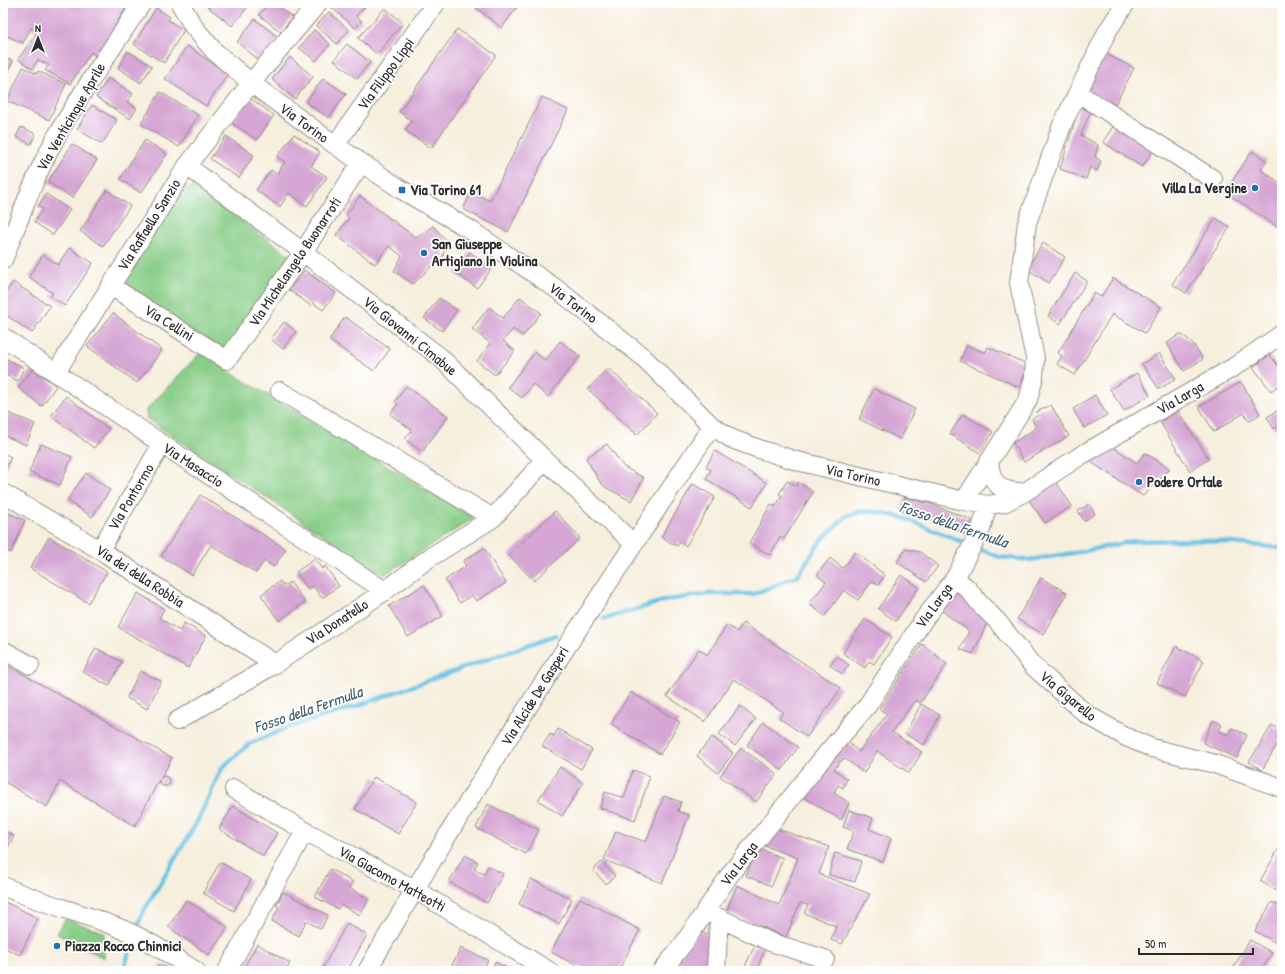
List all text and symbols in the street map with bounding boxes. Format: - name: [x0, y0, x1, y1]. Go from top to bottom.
- north arrow: [18, 18, 58, 58]
- text: N: [35, 21, 41, 35]
- street label: Via Filippo Lippi: [352, 33, 419, 114]
- street label: Via Venticinque Aprile: [31, 59, 110, 175]
- street label: Via Torino: [275, 98, 333, 148]
- street label: Via Raffaello Sanzio: [112, 175, 185, 275]
- place label: Villa La Vergine: [1162, 177, 1247, 199]
- place label: Via Torino 61: [410, 179, 482, 200]
- marker: Villa La Vergine: [1250, 183, 1260, 193]
- marker: Via Torino 61: [397, 185, 407, 195]
- street label: Via Michelangelo Buonarroti: [243, 193, 346, 331]
- place label: San Giuseppe Artigiano In Violina: [432, 233, 538, 272]
- marker: San Giuseppe Artigiano In Violina: [419, 248, 429, 258]
- street label: Via Torino: [545, 277, 602, 328]
- street label: Via Giovanni Cimabue: [359, 291, 462, 380]
- street label: Via Cellini: [140, 299, 198, 346]
- street label: Via Larga: [1152, 376, 1207, 419]
- street label: Via Masaccio: [159, 437, 228, 492]
- street label: Via Torino: [823, 458, 883, 491]
- street label: Via Pontormo: [102, 459, 159, 534]
- place label: Podere Ortale: [1147, 471, 1222, 492]
- marker: Podere Ortale: [1134, 477, 1144, 487]
- water label: Fosso della Fermulla: [897, 495, 1013, 553]
- street label: Via dei della Robbia: [92, 539, 189, 612]
- street label: Via Larga: [910, 579, 957, 632]
- street label: Via Donatello: [301, 594, 372, 650]
- street label: Via Alcide De Gasperi: [496, 642, 574, 750]
- street label: Via Gigarello: [1035, 666, 1101, 726]
- water label: Fosso della Fermulla: [251, 680, 367, 738]
- street label: Via Larga: [715, 837, 762, 890]
- street label: Via Giacomo Matteotti: [335, 840, 450, 917]
- scale bar: [1139, 930, 1253, 956]
- place label: Piazza Rocco Chinnici: [65, 935, 182, 956]
- text: 50 m: [1145, 935, 1166, 952]
- marker: Piazza Rocco Chinnici: [52, 941, 62, 951]

